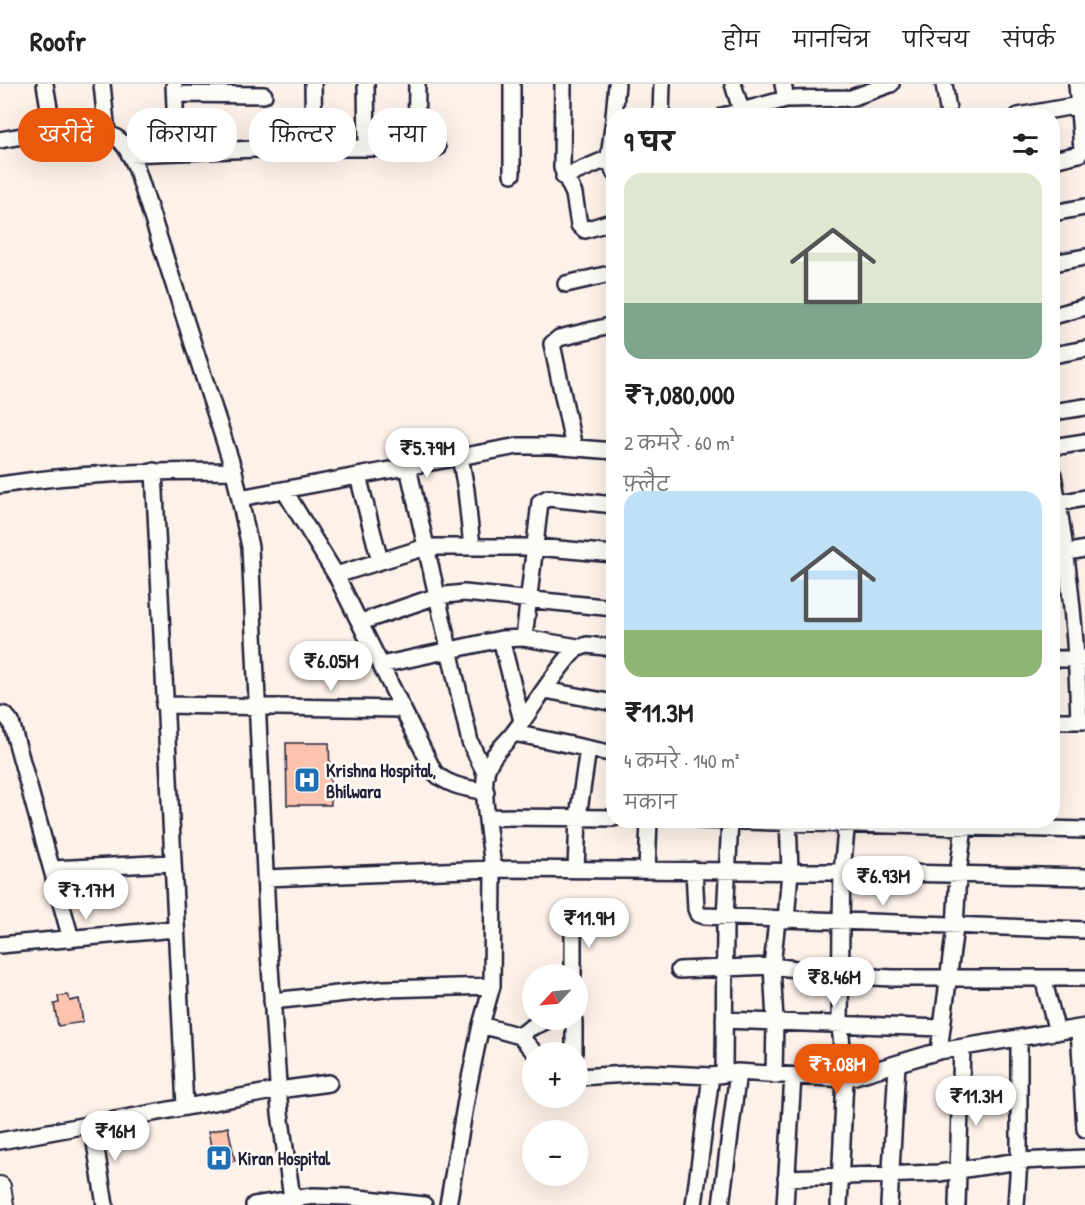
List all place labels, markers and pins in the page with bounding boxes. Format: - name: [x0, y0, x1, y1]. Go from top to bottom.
- pin: ₹5.79M: [378, 428, 476, 479]
- pin: ₹6.05M: [282, 641, 380, 692]
- place label: Krishna Hospital, Bhilwara: [326, 758, 437, 804]
- hospital icon: Krishna Hospital, Bhilwara: [292, 765, 322, 795]
- pin: ₹6.93M: [834, 856, 932, 907]
- pin: ₹7.17M: [37, 870, 135, 921]
- pin: ₹11.9M: [540, 898, 638, 949]
- pin: ₹8.46M: [785, 957, 883, 1008]
- pin: ₹7.08M: [788, 1044, 886, 1095]
- pin: ₹11.3M: [927, 1076, 1025, 1127]
- pin: ₹16M: [79, 1111, 151, 1162]
- hospital icon: Kiran Hospital: [204, 1143, 234, 1173]
- place label: Kiran Hospital: [238, 1146, 331, 1172]

